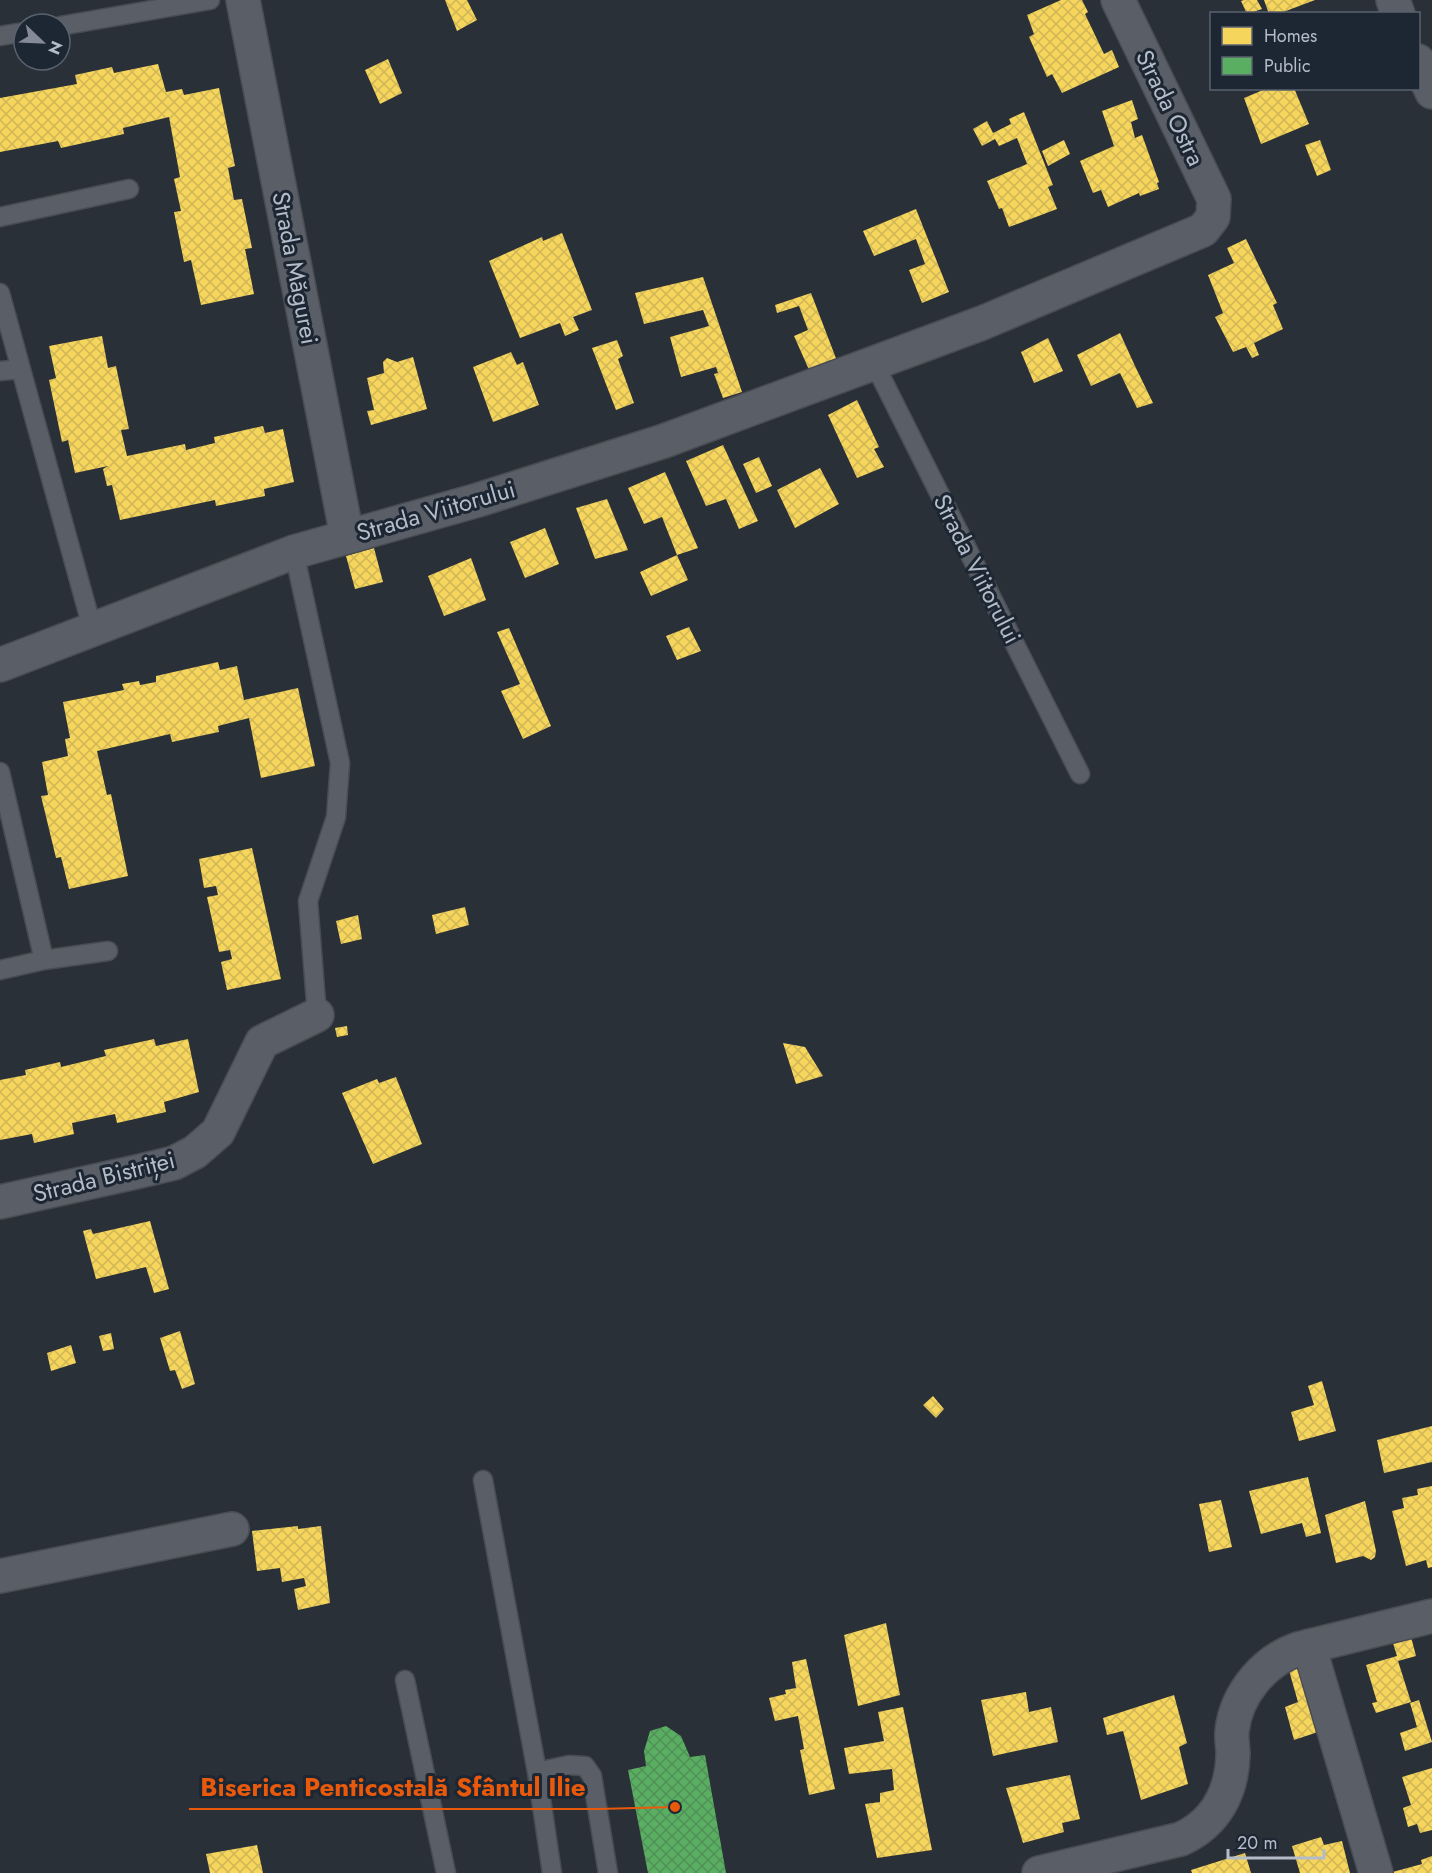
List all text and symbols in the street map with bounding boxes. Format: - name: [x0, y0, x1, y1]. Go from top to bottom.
- north arrow: [12, 12, 72, 72]
- legend: [1210, 12, 1420, 90]
- text: Homes: [1264, 23, 1317, 49]
- text: N: [42, 37, 68, 58]
- street label: Strada Ostra: [1127, 44, 1214, 172]
- text: Public: [1264, 53, 1311, 79]
- street label: Strada Măgurei: [264, 189, 327, 347]
- street label: Strada Viitorului: [352, 471, 519, 550]
- street label: Strada Viitorului: [925, 488, 1030, 650]
- street label: Strada Bistriței: [29, 1142, 178, 1211]
- callout: Biserica Penticostală Sfântul Ilie: [189, 1765, 598, 1809]
- text: Biserica Penticostală Sfântul Ilie: [200, 1768, 586, 1806]
- scale bar: [1228, 1822, 1324, 1860]
- text: 20 m: [1237, 1830, 1277, 1856]

